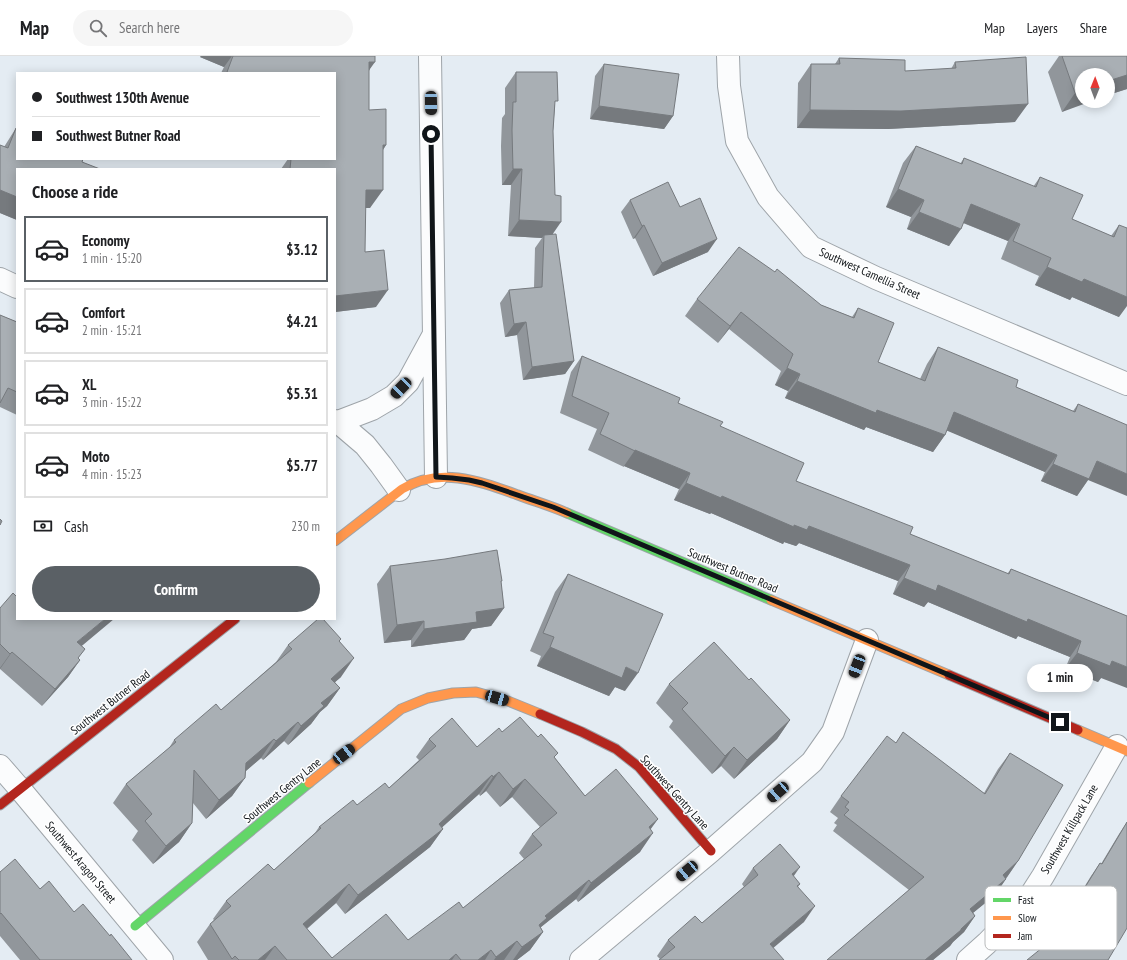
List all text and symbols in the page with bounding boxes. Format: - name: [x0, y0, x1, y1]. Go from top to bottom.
- search box: [73, 10, 353, 46]
- text: Map: [20, 16, 49, 40]
- icon: search: [87, 17, 109, 39]
- text: Search here: [119, 18, 180, 37]
- text: Map: [984, 19, 1005, 37]
- text: Layers: [1027, 19, 1058, 37]
- text: Share: [1080, 19, 1107, 37]
- north arrow: [1075, 68, 1115, 108]
- map controls: [1075, 68, 1115, 108]
- text: Southwest 130th Avenue: [56, 88, 189, 107]
- car: [425, 91, 437, 115]
- route start: [422, 125, 440, 143]
- text: Southwest Butner Road: [56, 126, 181, 145]
- text: Choose a ride: [32, 180, 118, 203]
- icon: car: [34, 231, 70, 267]
- text: Economy: [82, 231, 130, 250]
- text: $3.12: [286, 240, 318, 259]
- street label: Southwest Camellia Street: [817, 244, 924, 302]
- text: 1 min · 15:20: [82, 250, 142, 267]
- icon: car: [34, 303, 70, 339]
- text: Comfort: [82, 303, 125, 322]
- text: $4.21: [286, 312, 318, 331]
- text: 2 min · 15:21: [82, 322, 142, 339]
- icon: car: [34, 375, 70, 411]
- text: XL: [82, 375, 96, 394]
- car: [388, 375, 414, 401]
- text: $5.31: [286, 384, 318, 403]
- text: 3 min · 15:22: [82, 394, 142, 411]
- icon: car: [34, 447, 70, 483]
- text: Moto: [82, 447, 110, 466]
- text: $5.77: [286, 456, 318, 475]
- text: 4 min · 15:23: [82, 466, 142, 483]
- icon: cash: [32, 515, 54, 537]
- text: Cash: [64, 517, 88, 536]
- text: 230 m: [291, 518, 320, 535]
- street label: Southwest Butner Road: [686, 544, 780, 596]
- button: Confirm: [32, 566, 320, 612]
- car: [847, 653, 867, 679]
- callout: 1 min: [1027, 664, 1093, 692]
- street label: Southwest Butner Road: [67, 666, 153, 738]
- text: 1 min: [1047, 669, 1073, 686]
- car: [484, 689, 510, 707]
- route end: [1051, 713, 1069, 731]
- car: [331, 742, 357, 766]
- street label: Southwest Gentry Lane: [638, 752, 712, 832]
- street label: Southwest Gentry Lane: [240, 754, 324, 826]
- car: [765, 780, 791, 804]
- street label: Southwest Killpack Lane: [1037, 781, 1101, 877]
- street label: Southwest Aragon Street: [42, 818, 120, 907]
- car: [674, 859, 700, 883]
- legend: [985, 886, 1117, 950]
- text: Fast: [1018, 893, 1034, 907]
- text: Slow: [1018, 911, 1037, 925]
- text: Jam: [1017, 929, 1032, 943]

